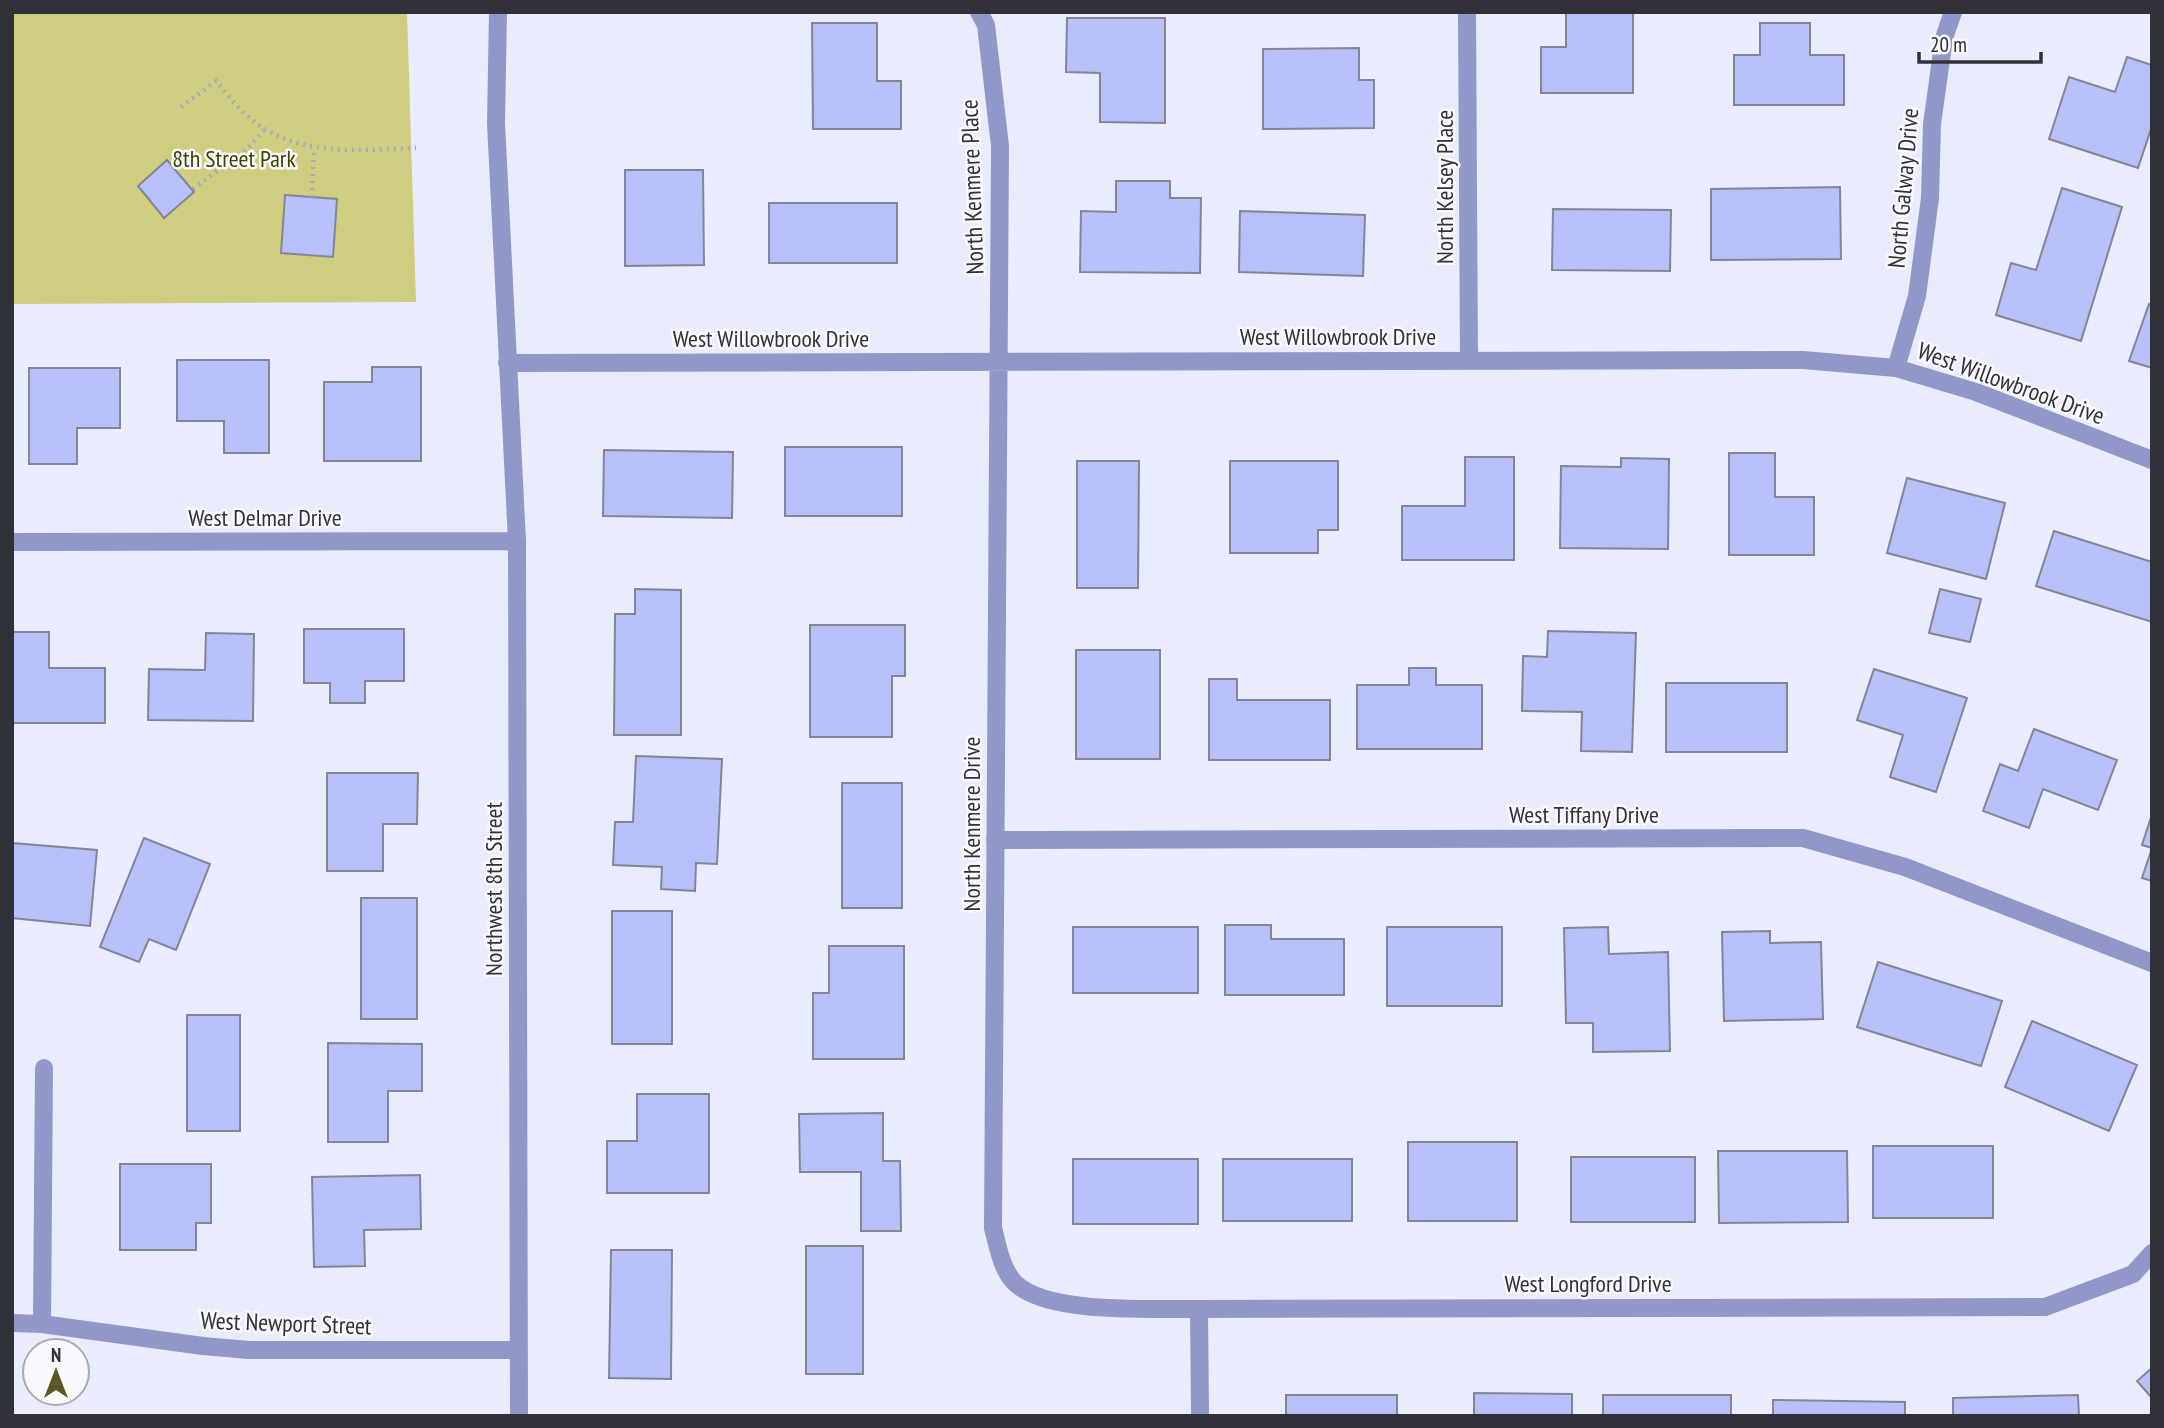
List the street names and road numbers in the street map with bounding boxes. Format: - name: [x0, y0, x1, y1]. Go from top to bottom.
- street label: North Kenmere Place: [953, 99, 991, 275]
- street label: North Galway Drive: [1881, 107, 1925, 269]
- street label: North Kelsey Place: [1429, 110, 1460, 264]
- street label: West Willowbrook Drive: [1240, 321, 1436, 352]
- street label: West Willowbrook Drive: [673, 323, 869, 354]
- street label: West Willowbrook Drive: [1913, 335, 2109, 431]
- street label: West Delmar Drive: [188, 502, 342, 533]
- street label: North Kenmere Drive: [956, 737, 987, 911]
- street label: West Tiffany Drive: [1509, 799, 1659, 830]
- street label: Northwest 8th Street: [478, 802, 509, 976]
- street label: West Longford Drive: [1504, 1268, 1672, 1299]
- street label: West Newport Street: [200, 1305, 372, 1341]

